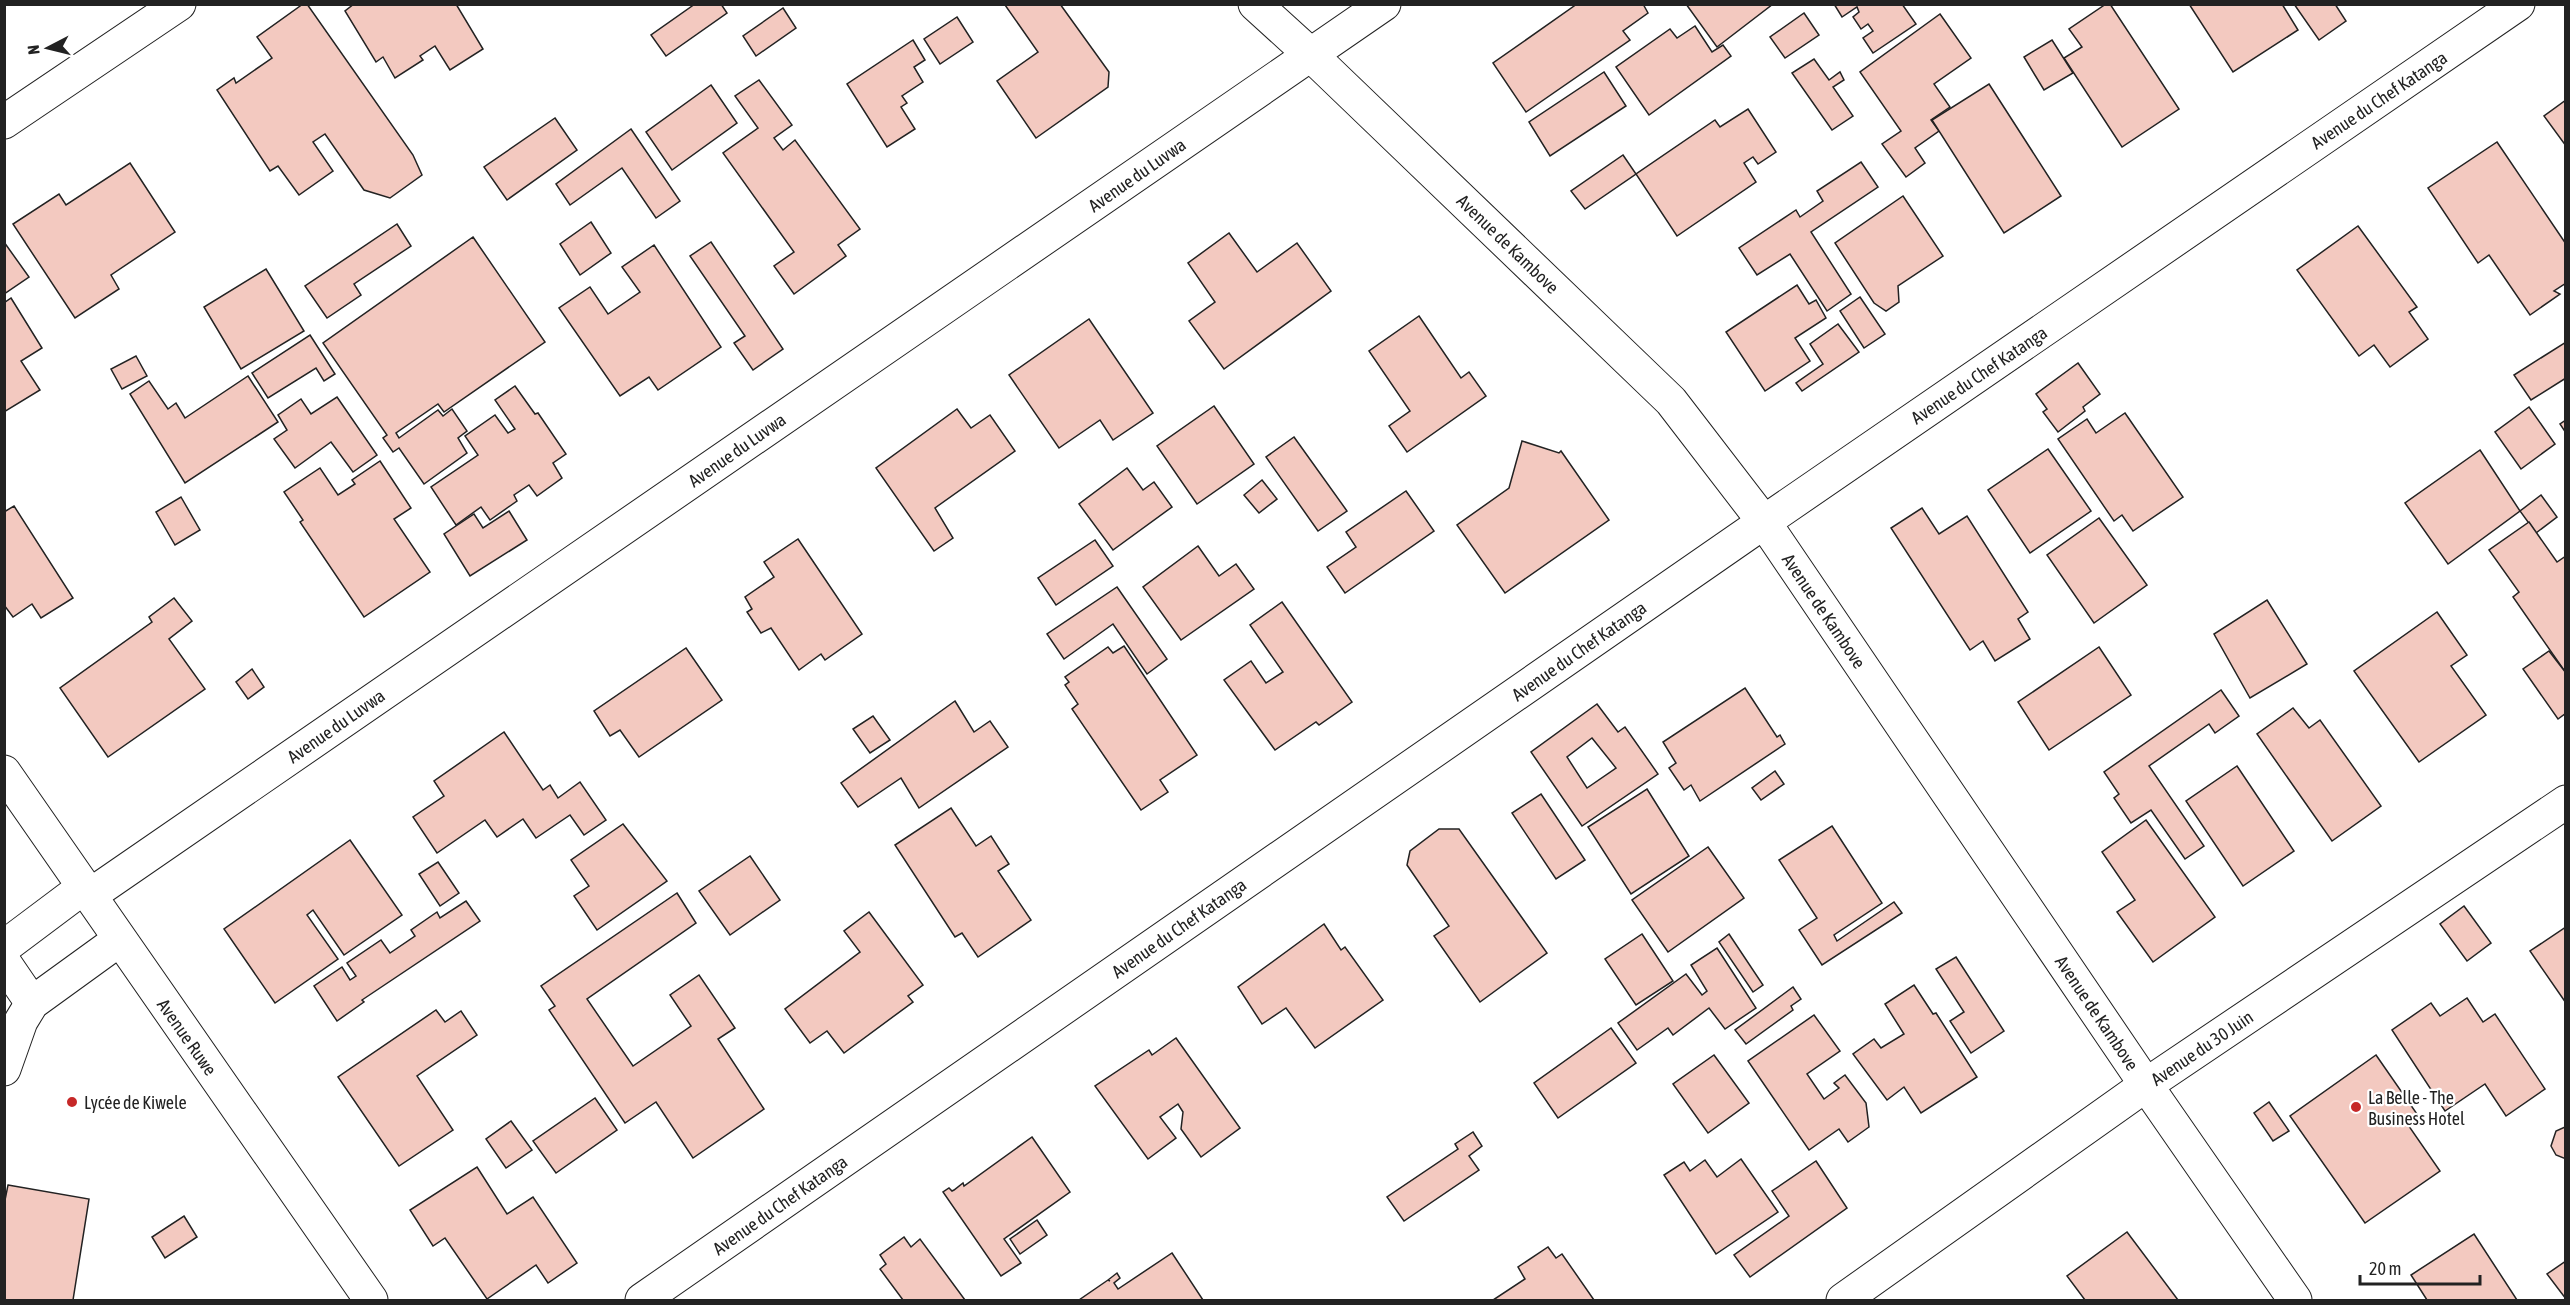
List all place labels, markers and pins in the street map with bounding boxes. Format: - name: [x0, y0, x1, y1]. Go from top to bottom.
- place label: La Belle - The Business Hotel: [2368, 1087, 2465, 1129]
- place label: Lycée de Kiwele: [84, 1092, 187, 1113]
- marker: Lycée de Kiwele: [65, 1095, 79, 1109]
- marker: La Belle - The Business Hotel: [2349, 1100, 2363, 1114]

